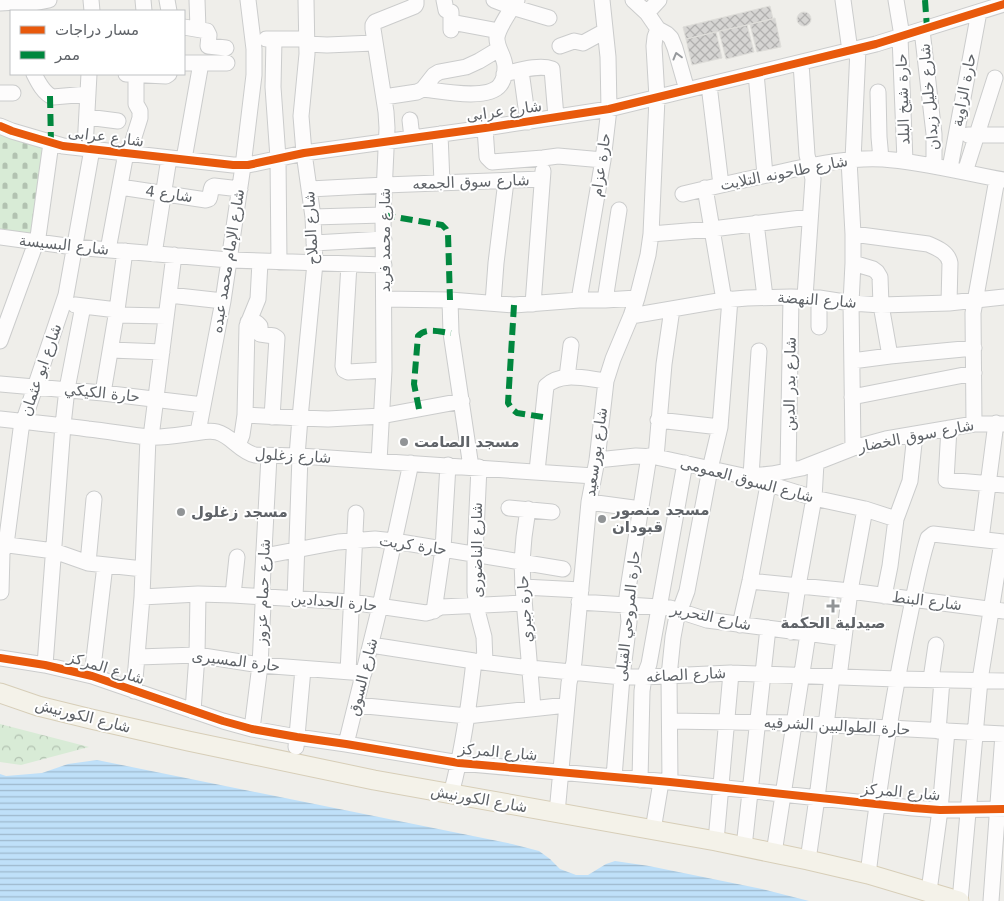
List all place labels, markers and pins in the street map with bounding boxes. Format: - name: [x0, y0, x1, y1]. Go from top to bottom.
- place label: مسجد الصامت: [414, 433, 520, 451]
- marker: مسجد الصامت: [398, 436, 410, 448]
- place label: مسجد منصور قبودان: [611, 501, 709, 536]
- place label: مسجد زغلول: [191, 503, 288, 521]
- marker: مسجد زغلول: [175, 506, 187, 518]
- marker: مسجد منصور قبودان: [596, 513, 608, 525]
- marker: صيدلية الحكمة: [827, 600, 839, 612]
- place label: صيدلية الحكمة: [781, 614, 885, 632]

